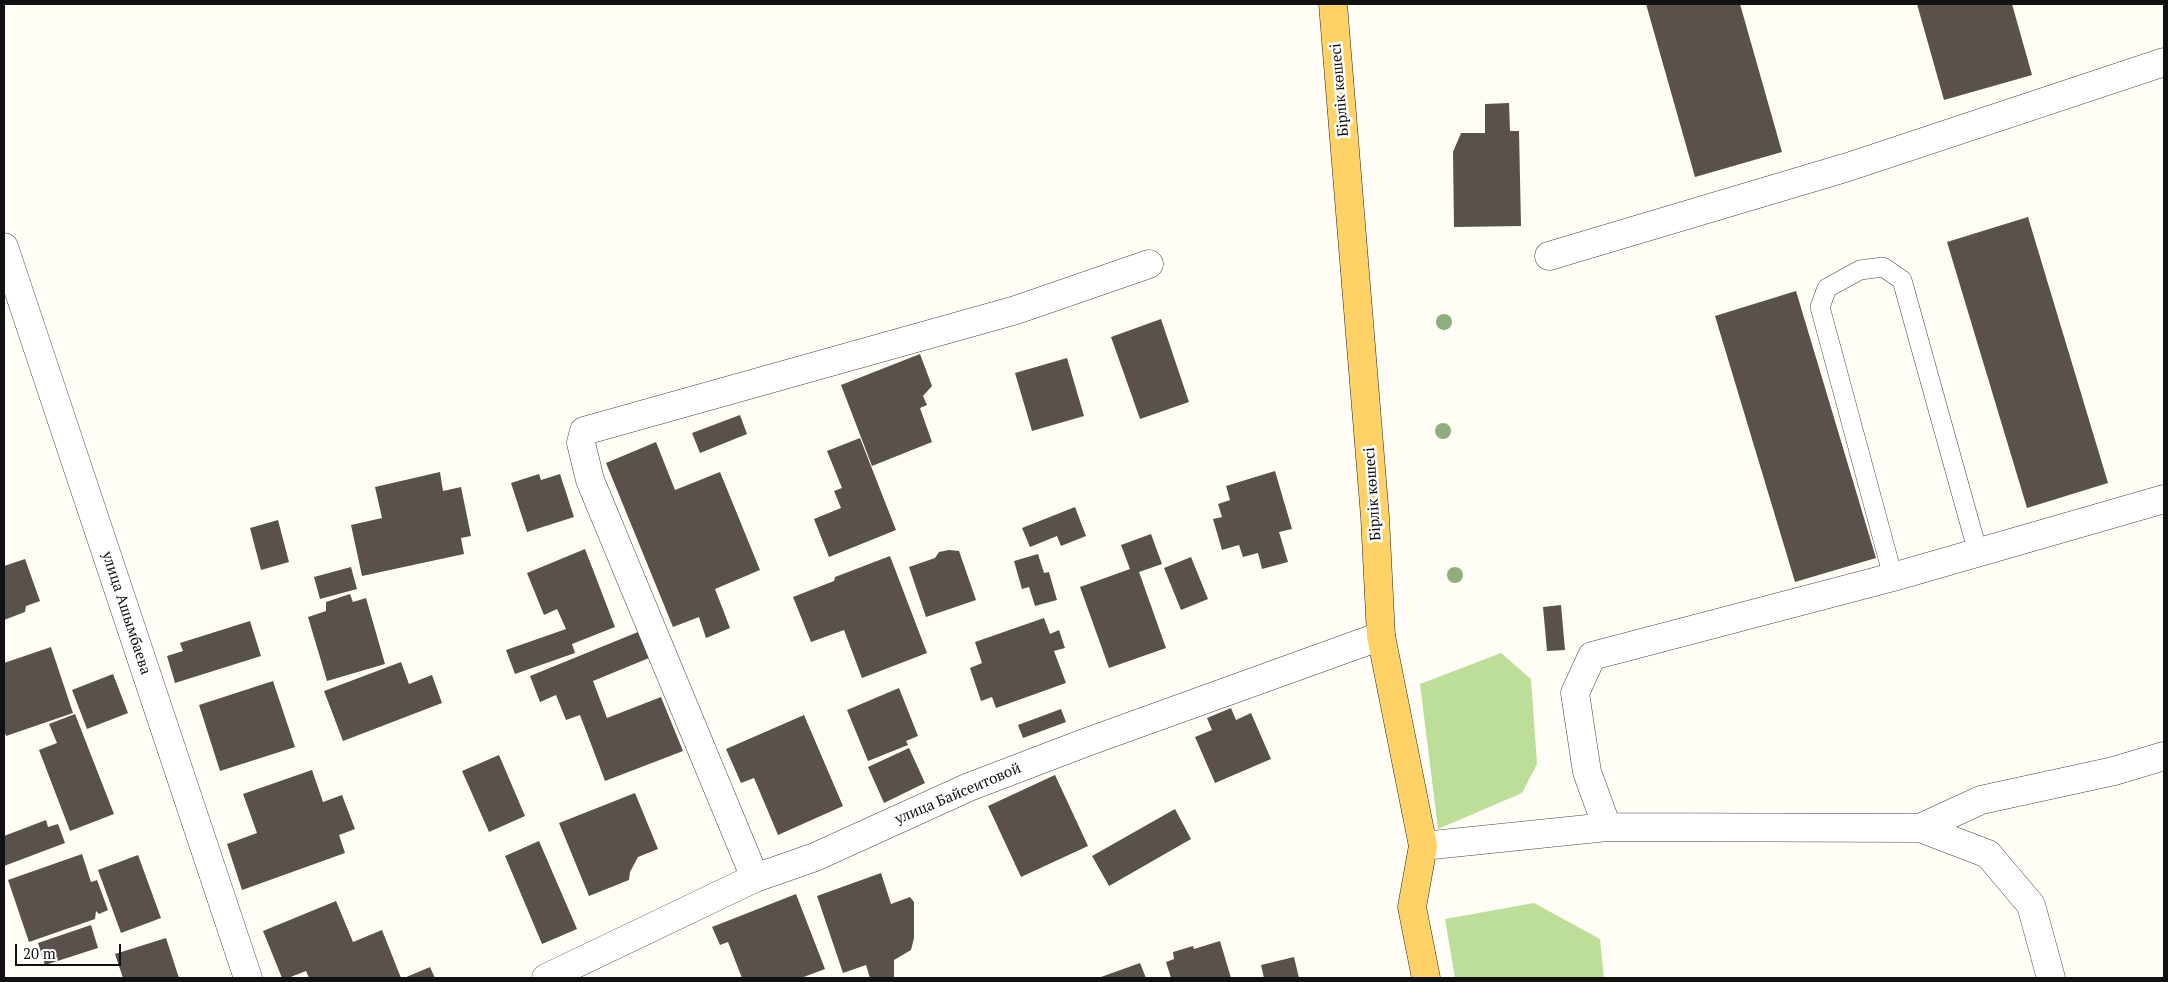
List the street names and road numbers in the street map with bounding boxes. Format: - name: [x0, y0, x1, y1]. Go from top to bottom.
- street label: Бірлік көшесі: [1327, 42, 1353, 138]
- street label: Бірлік көшесі: [1361, 447, 1385, 541]
- street label: улица Ашымбаева: [98, 549, 154, 677]
- street label: улица Байсеитовой: [892, 759, 1024, 829]

